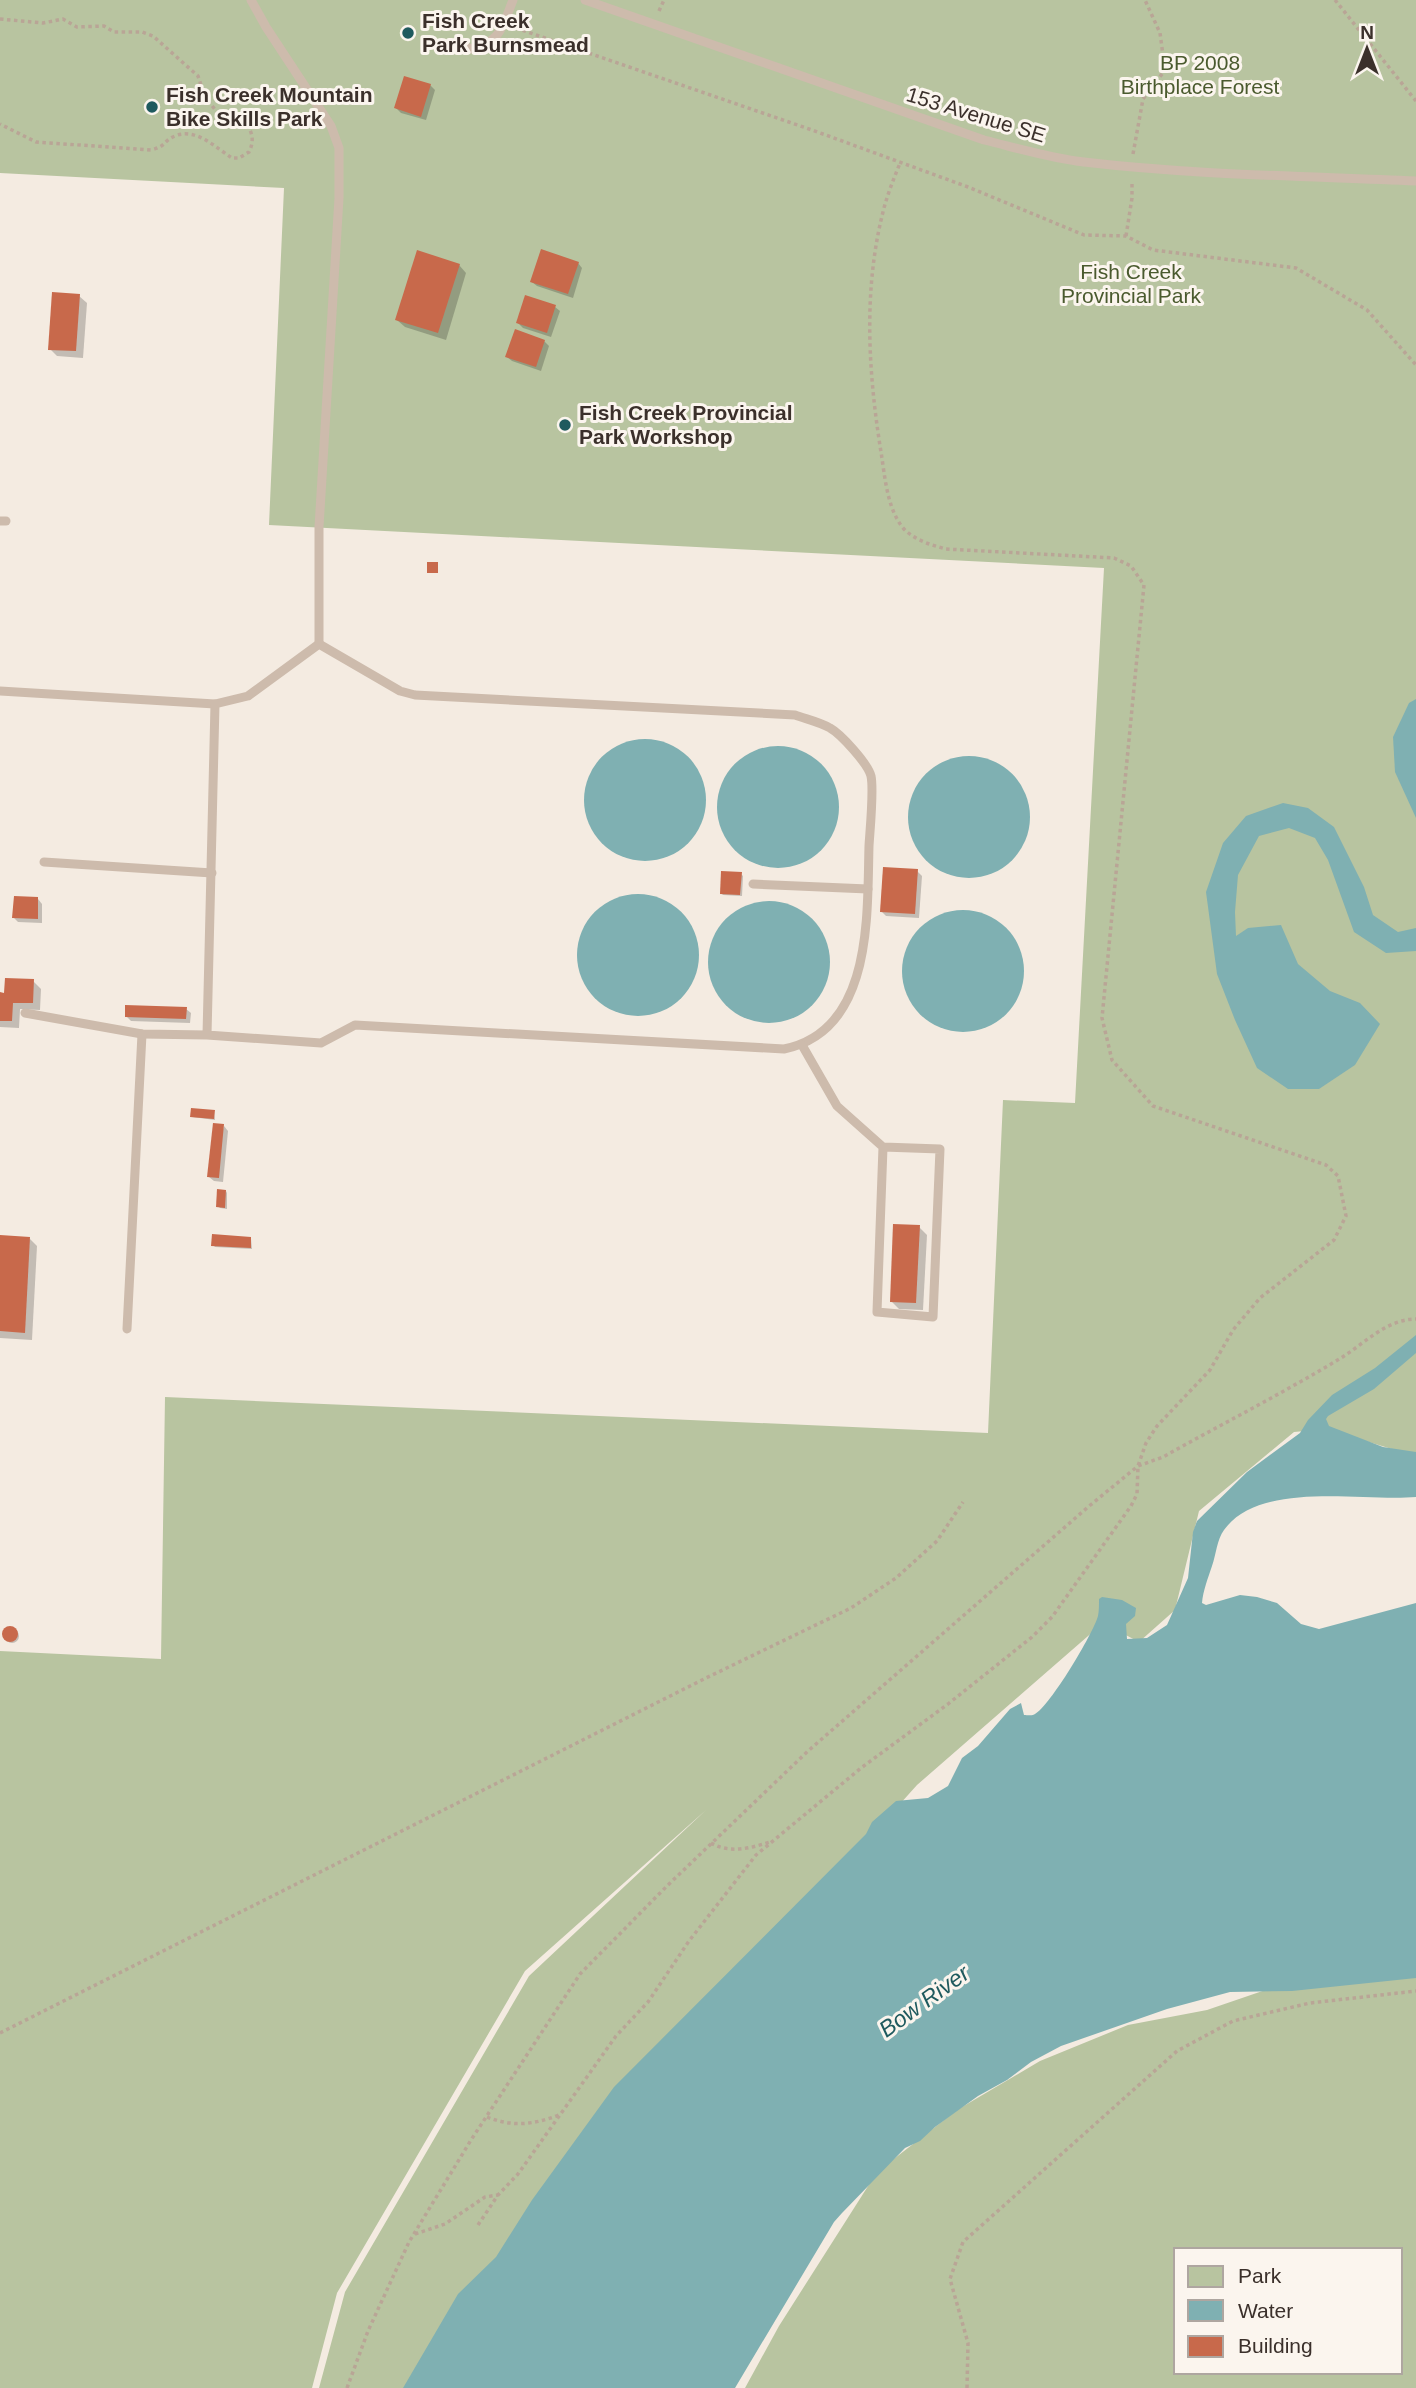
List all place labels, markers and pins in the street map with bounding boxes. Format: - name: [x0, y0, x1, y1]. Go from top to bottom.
- place label: Fish Creek Park Burnsmead: [422, 9, 589, 56]
- marker: Fish Creek Park Burnsmead: [400, 25, 416, 41]
- place label: Fish Creek Mountain Bike Skills Park: [166, 83, 373, 130]
- marker: Fish Creek Mountain Bike Skills Park: [144, 99, 160, 115]
- place label: Fish Creek Provincial Park Workshop: [579, 401, 793, 448]
- marker: Fish Creek Provincial Park Workshop: [557, 417, 573, 433]

